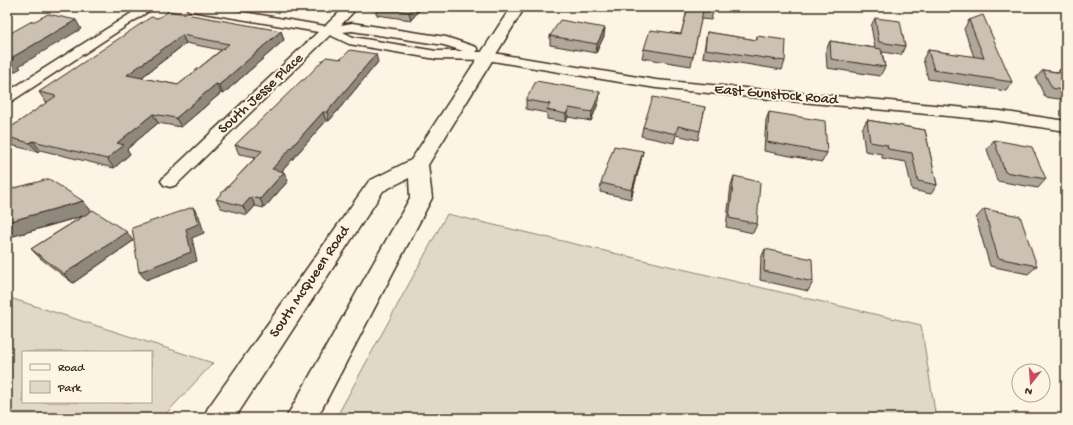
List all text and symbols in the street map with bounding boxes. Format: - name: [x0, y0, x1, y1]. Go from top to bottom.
- street label: South Jesse Place: [215, 50, 308, 138]
- street label: East Gunstock Road: [713, 81, 840, 109]
- street label: South McQueen Road: [266, 222, 355, 341]
- legend: [22, 351, 152, 403]
- text: Road: [58, 362, 85, 376]
- north arrow: [1011, 363, 1051, 403]
- text: Park: [57, 382, 83, 396]
- text: N: [1023, 384, 1034, 397]

